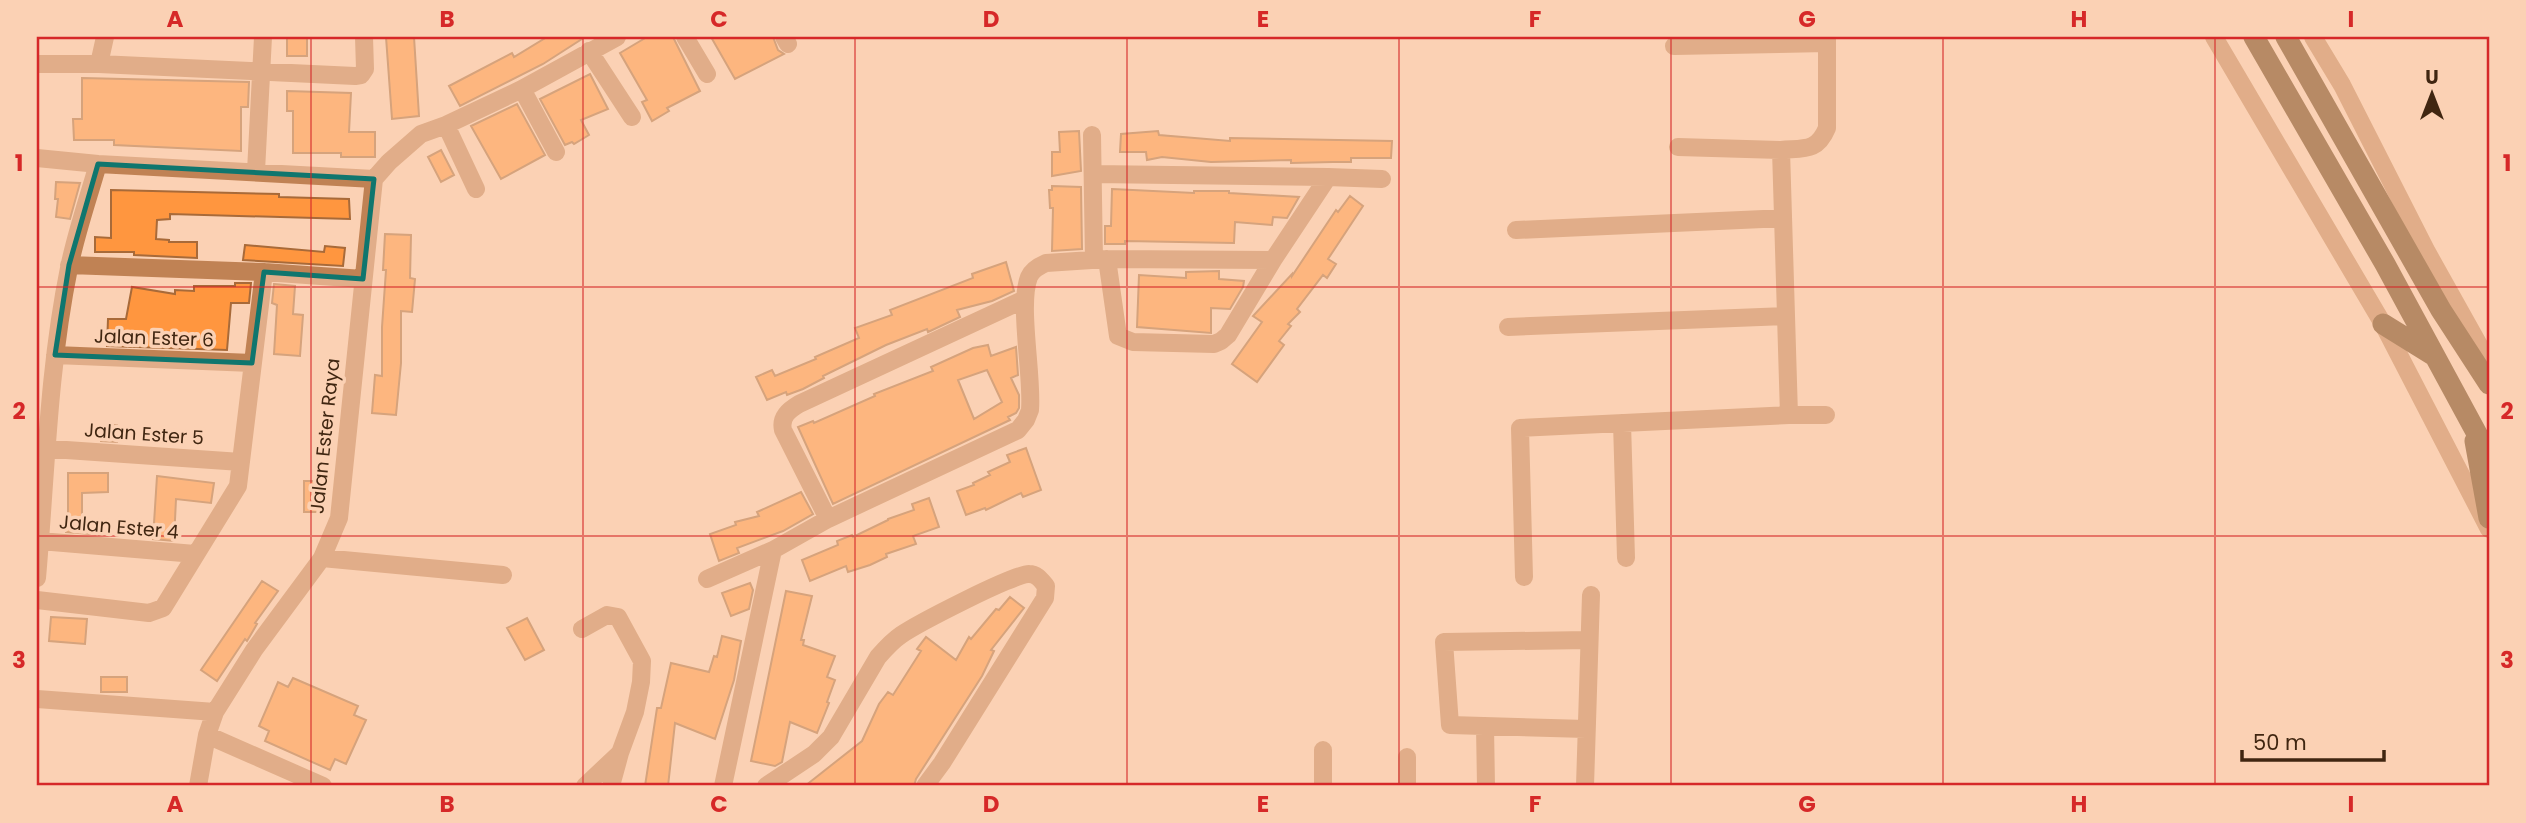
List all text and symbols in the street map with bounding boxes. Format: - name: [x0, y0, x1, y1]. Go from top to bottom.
- text: A: [167, 3, 184, 35]
- text: B: [439, 3, 455, 35]
- text: C: [710, 3, 728, 35]
- text: D: [983, 3, 999, 35]
- text: E: [1257, 3, 1269, 35]
- text: F: [1529, 3, 1541, 35]
- text: G: [1798, 3, 1816, 35]
- text: H: [2071, 3, 2087, 35]
- text: I: [2348, 3, 2354, 35]
- north arrow: [2396, 60, 2466, 130]
- text: U: [2425, 64, 2439, 91]
- text: 1: [15, 147, 23, 179]
- text: 1: [2503, 147, 2511, 179]
- street label: Jalan Ester 6: [93, 322, 215, 354]
- street label: Jalan Ester Raya: [303, 357, 347, 515]
- text: 2: [12, 395, 26, 427]
- text: 2: [2500, 395, 2514, 427]
- street label: Jalan Ester 5: [83, 416, 205, 452]
- street label: Jalan Ester 4: [58, 508, 180, 546]
- text: 3: [12, 644, 26, 676]
- text: 3: [2500, 644, 2514, 676]
- scale bar: [2242, 718, 2384, 762]
- text: 50 m: [2253, 728, 2307, 757]
- text: A: [167, 788, 184, 820]
- text: B: [439, 788, 455, 820]
- text: C: [710, 788, 728, 820]
- text: D: [983, 788, 999, 820]
- text: E: [1257, 788, 1269, 820]
- text: F: [1529, 788, 1541, 820]
- text: G: [1798, 788, 1816, 820]
- text: H: [2071, 788, 2087, 820]
- text: I: [2348, 788, 2354, 820]

